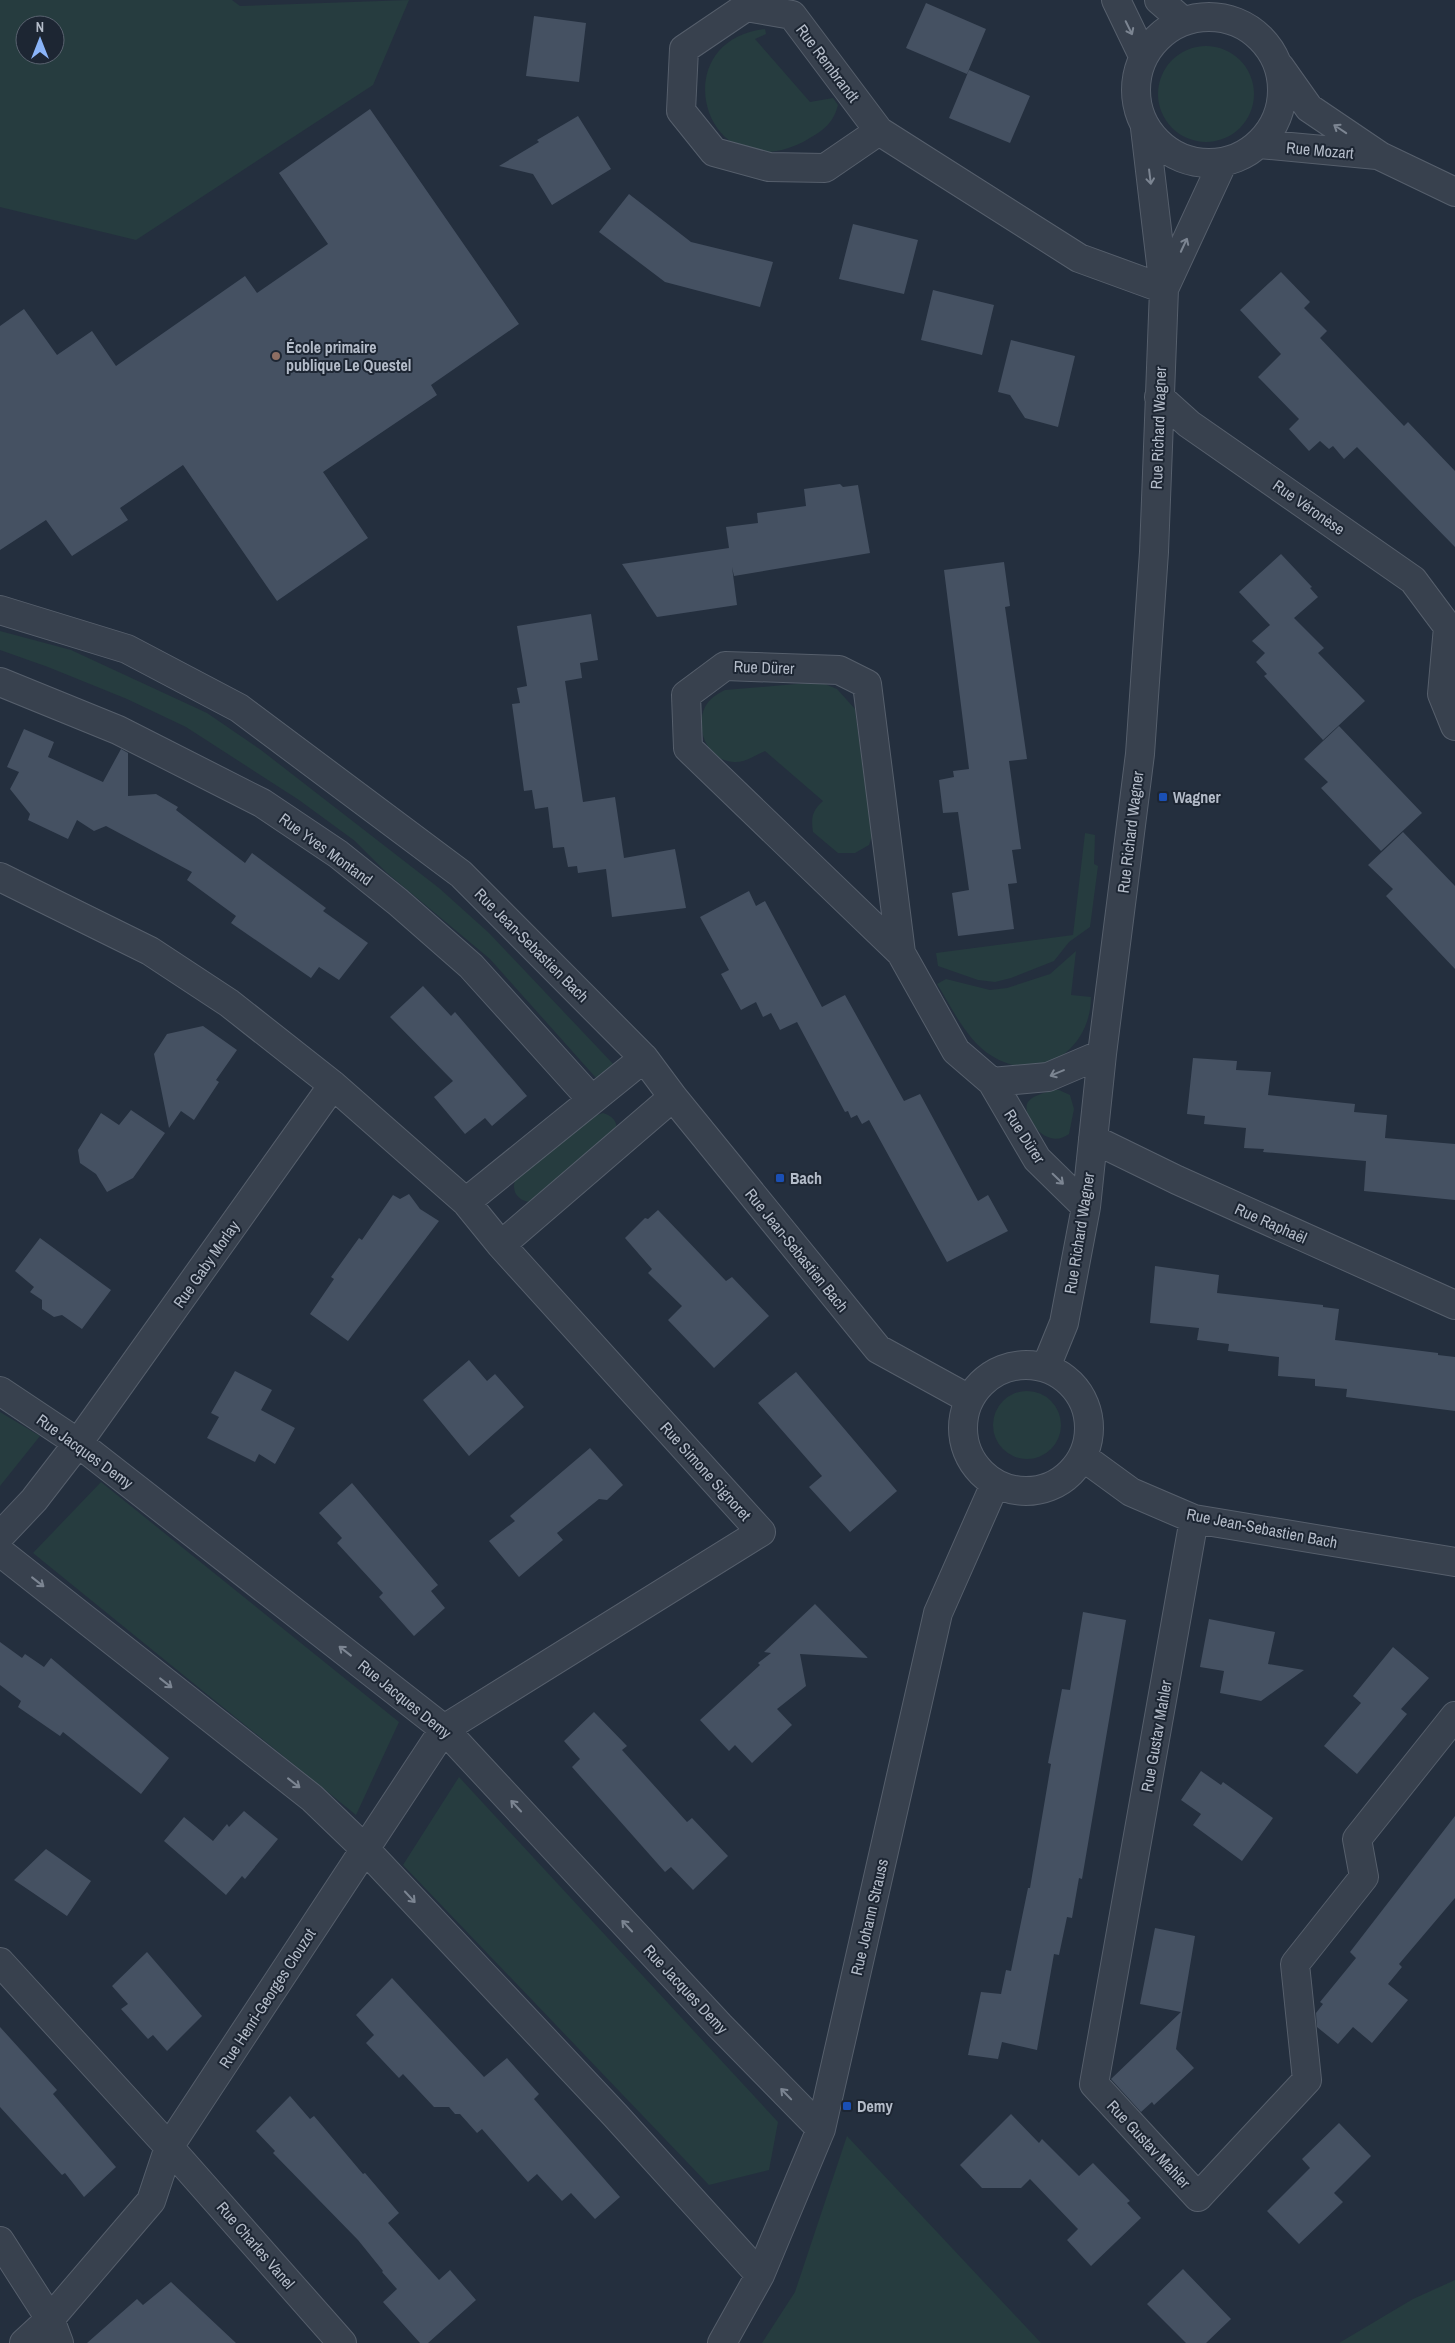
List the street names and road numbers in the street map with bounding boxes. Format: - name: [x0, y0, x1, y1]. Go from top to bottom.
- street label: Rue Rembrandt: [791, 19, 865, 107]
- street label: Rue Mozart: [1285, 136, 1355, 164]
- street label: Rue Richard Wagner: [1145, 366, 1171, 490]
- street label: Rue Véronèse: [1269, 474, 1349, 540]
- street label: Rue Dürer: [733, 655, 795, 679]
- street label: Rue Richard Wagner: [1112, 769, 1148, 894]
- street label: Rue Yves Montand: [275, 808, 377, 890]
- street label: Rue Jean-Sebastien Bach: [470, 883, 594, 1007]
- street label: Rue Dürer: [999, 1105, 1051, 1168]
- street label: Rue Richard Wagner: [1059, 1170, 1100, 1295]
- street label: Rue Jean-Sebastien Bach: [740, 1184, 854, 1316]
- street label: Rue Raphaël: [1232, 1197, 1311, 1249]
- street label: Rue Gaby Morlay: [168, 1216, 245, 1312]
- street label: Rue Jacques Demy: [32, 1408, 138, 1494]
- street label: Rue Simone Signoret: [656, 1417, 757, 1526]
- street label: Rue Jean-Sebastien Bach: [1185, 1503, 1339, 1553]
- street label: Rue Jacques Demy: [354, 1654, 457, 1744]
- street label: Rue Gustav Mahler: [1135, 1678, 1177, 1794]
- street label: Rue Johann Strauss: [845, 1857, 893, 1977]
- street label: Rue Henri-Georges Clouzot: [213, 1924, 321, 2072]
- street label: Rue Jacques Demy: [639, 1940, 733, 2039]
- street label: Rue Gustav Mahler: [1102, 2095, 1196, 2193]
- street label: Rue Charles Vanel: [212, 2197, 300, 2293]

